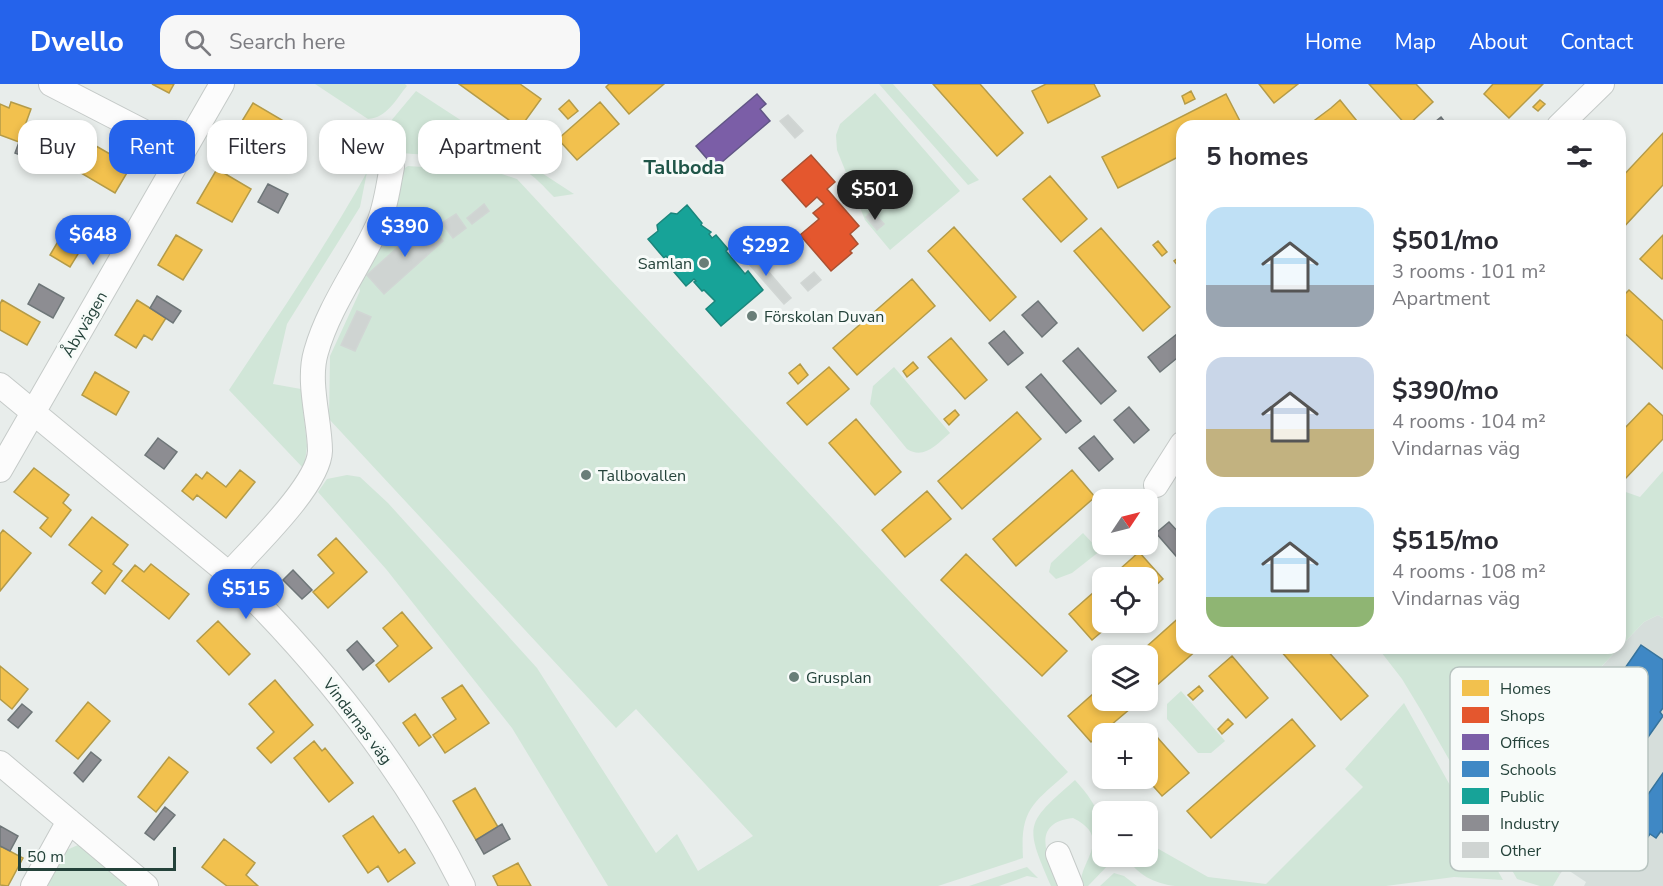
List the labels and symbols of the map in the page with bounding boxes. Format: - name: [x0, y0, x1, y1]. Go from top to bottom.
- district label: Tallboda: [643, 154, 725, 181]
- pin: $501: [839, 170, 911, 221]
- pin: $390: [369, 207, 441, 258]
- pin: $648: [57, 215, 129, 266]
- pin: $292: [730, 226, 802, 277]
- place label: Samlan: [638, 253, 692, 275]
- marker: Samlan: [697, 256, 711, 270]
- street label: Åbyvägen: [57, 287, 113, 362]
- place label: Förskolan Duvan: [764, 306, 884, 328]
- marker: Förskolan Duvan: [745, 309, 759, 323]
- place label: Tallbovallen: [598, 465, 686, 487]
- marker: Tallbovallen: [579, 468, 593, 482]
- north arrow: [1092, 489, 1158, 555]
- pin: $515: [210, 569, 282, 620]
- place label: Grusplan: [806, 667, 872, 689]
- legend: [1450, 667, 1648, 871]
- marker: Grusplan: [787, 670, 801, 684]
- street label: Vindarnas väg: [317, 673, 397, 769]
- text: Homes: [1500, 678, 1551, 700]
- text: Shops: [1500, 705, 1545, 727]
- text: Offices: [1500, 732, 1550, 754]
- text: Schools: [1500, 759, 1556, 781]
- text: Public: [1500, 786, 1545, 808]
- text: Industry: [1500, 813, 1560, 835]
- text: Other: [1500, 840, 1541, 862]
- scale bar: [18, 844, 176, 872]

